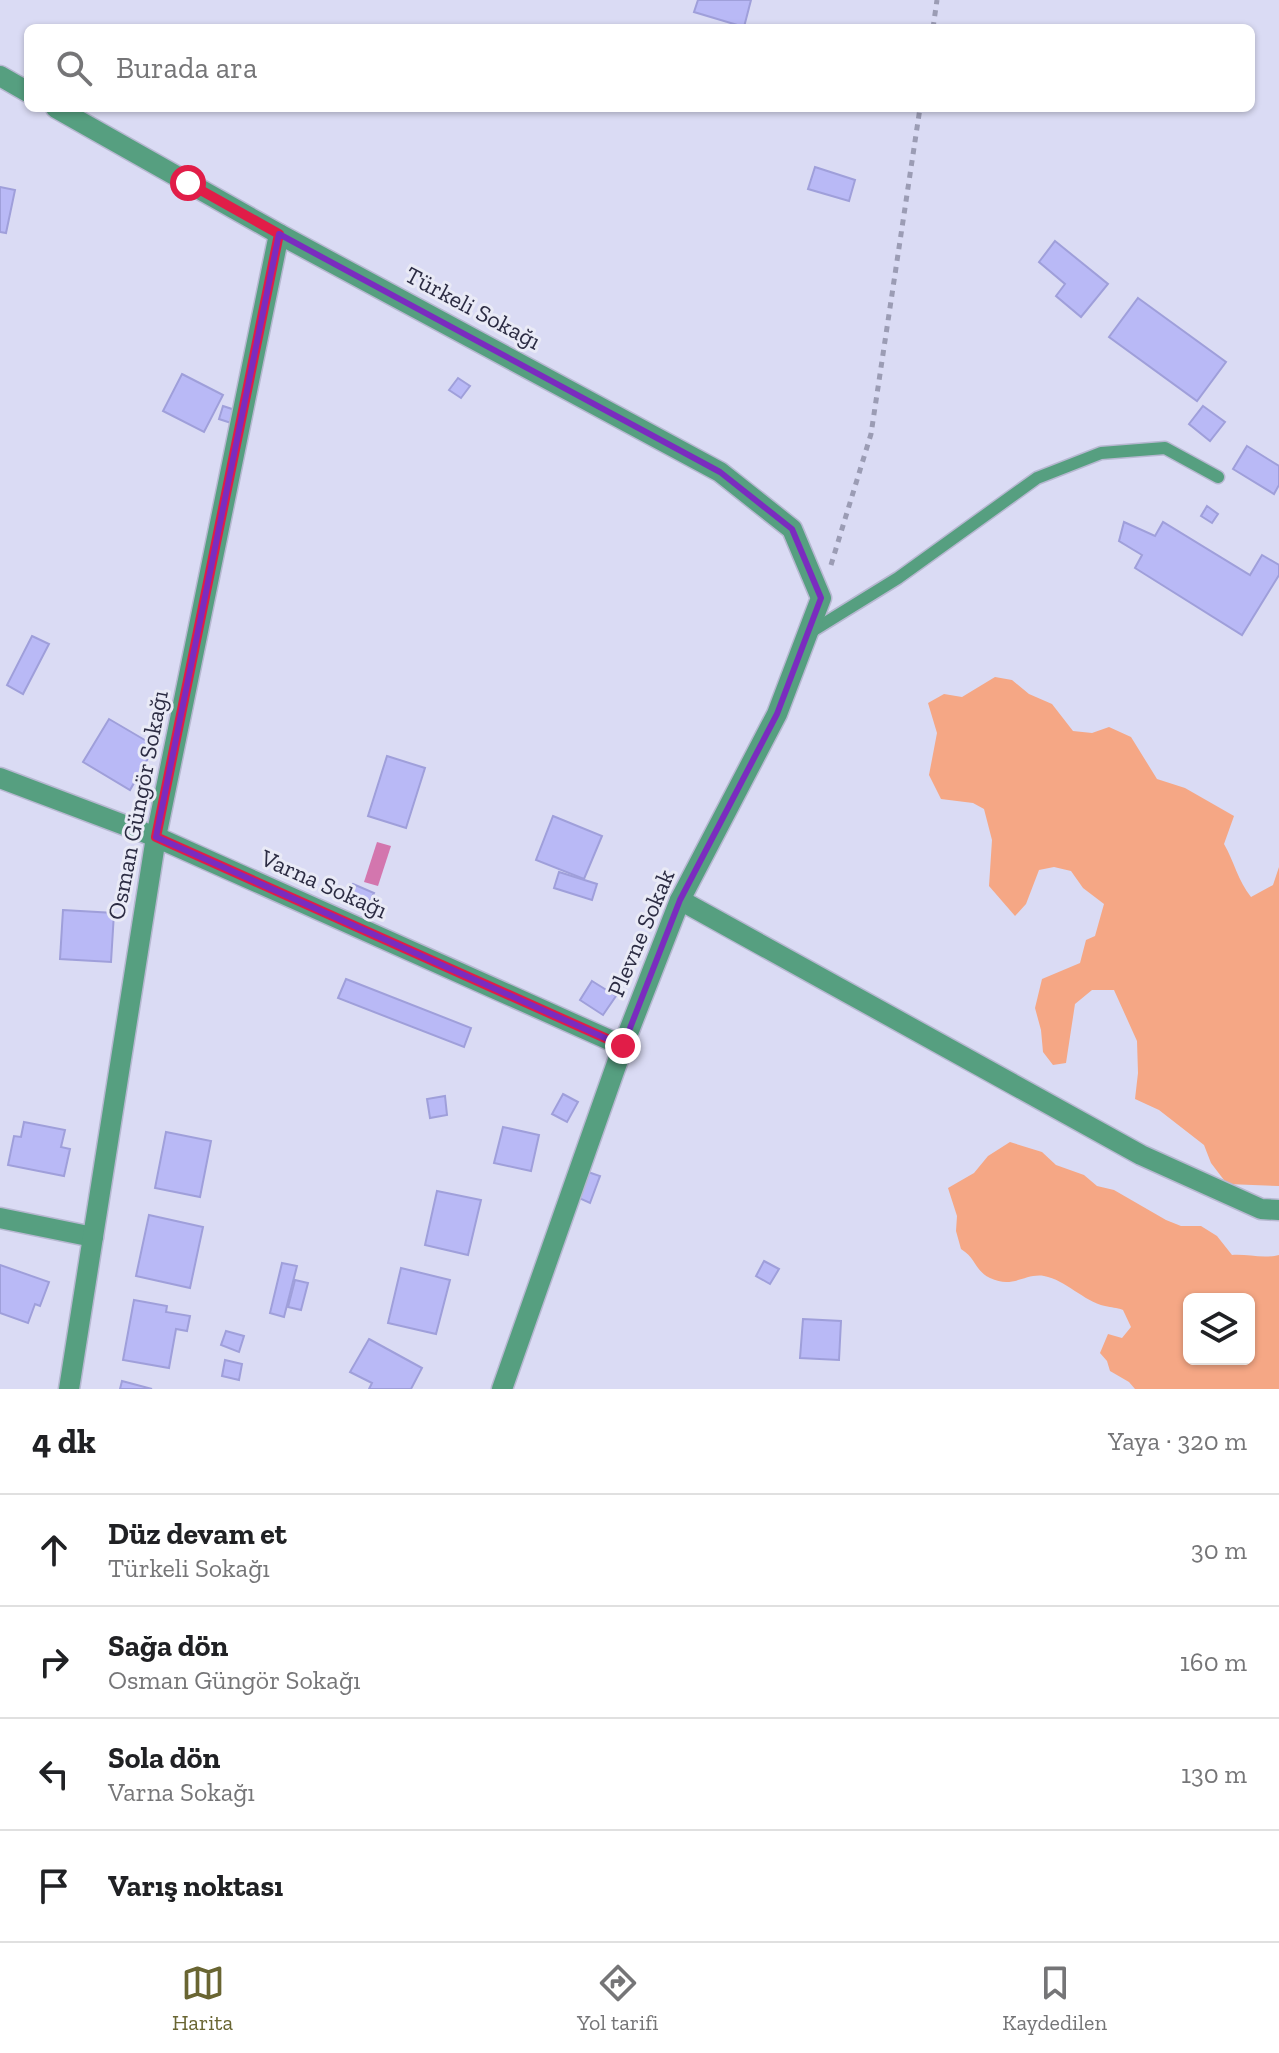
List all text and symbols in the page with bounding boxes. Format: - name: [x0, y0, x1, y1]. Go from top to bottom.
- search box: [24, 24, 1255, 112]
- icon: search: [52, 46, 96, 90]
- text: Burada ara: [116, 50, 257, 86]
- route start: [170, 165, 206, 201]
- street label: Türkeli Sokağı: [401, 260, 546, 356]
- street label: Osman Güngör Sokağı: [101, 688, 174, 922]
- street label: Varna Sokağı: [255, 842, 392, 924]
- street label: Plevne Sokak: [601, 864, 681, 1001]
- route end: [605, 1028, 641, 1064]
- map controls: [1183, 1293, 1255, 1365]
- button: layers: [1183, 1293, 1255, 1365]
- text: 4 dk: [32, 1421, 96, 1462]
- text: Yaya · 320 m: [1108, 1425, 1247, 1457]
- text: Düz devam et: [108, 1516, 287, 1552]
- icon: ahead: [32, 1528, 76, 1572]
- text: 30 m: [1191, 1534, 1247, 1566]
- text: Türkeli Sokağı: [108, 1552, 270, 1584]
- text: Sağa dön: [108, 1628, 228, 1664]
- icon: right: [32, 1640, 76, 1684]
- text: 160 m: [1180, 1646, 1247, 1678]
- text: Osman Güngör Sokağı: [108, 1664, 360, 1696]
- text: Sola dön: [108, 1740, 220, 1776]
- icon: left: [32, 1752, 76, 1796]
- text: 130 m: [1181, 1758, 1247, 1790]
- text: Varna Sokağı: [108, 1776, 255, 1808]
- icon: arrive: [32, 1864, 76, 1908]
- text: Varış noktası: [108, 1868, 283, 1904]
- tab: Harita: [172, 1961, 233, 2036]
- tab: Yol tarifi: [577, 1961, 658, 2036]
- tab: Kaydedilen: [1002, 1961, 1107, 2036]

